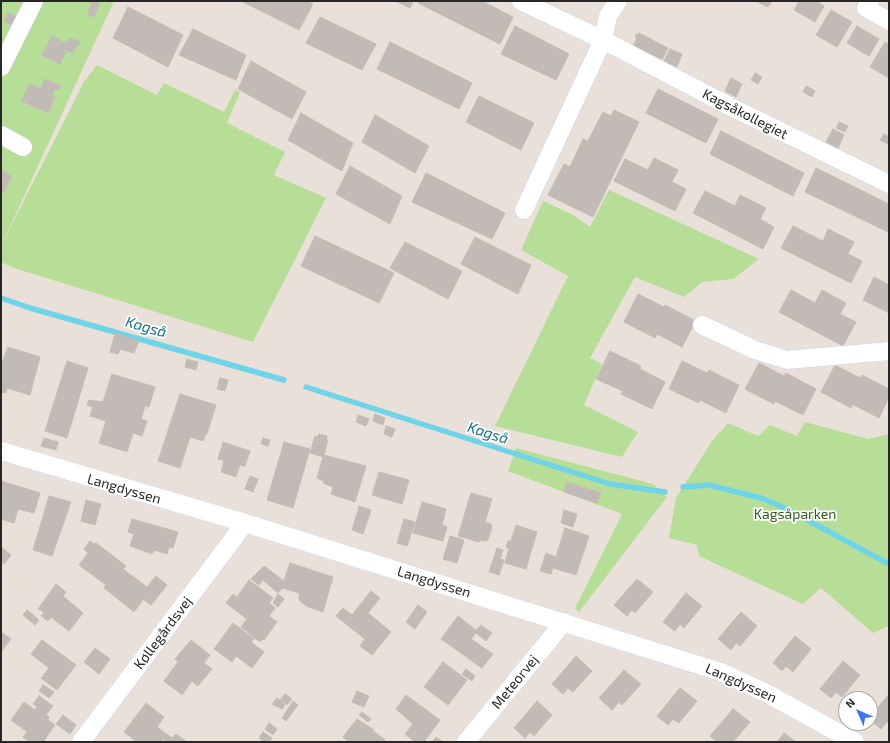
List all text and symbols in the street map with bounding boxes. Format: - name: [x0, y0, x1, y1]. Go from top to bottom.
- street label: Kagsåkollegiet: [700, 85, 790, 143]
- water label: Kagså: [123, 313, 169, 341]
- water label: Kagså: [465, 418, 511, 448]
- street label: Langdyssen: [85, 470, 163, 508]
- park label: Kagsåparken: [754, 506, 836, 522]
- street label: Langdyssen: [395, 563, 473, 601]
- street label: Køllegårdsvej: [130, 593, 196, 673]
- street label: Meteorvej: [488, 652, 542, 712]
- street label: Langdyssen: [703, 660, 779, 706]
- north arrow: [838, 691, 878, 731]
- text: N: [842, 695, 857, 710]

